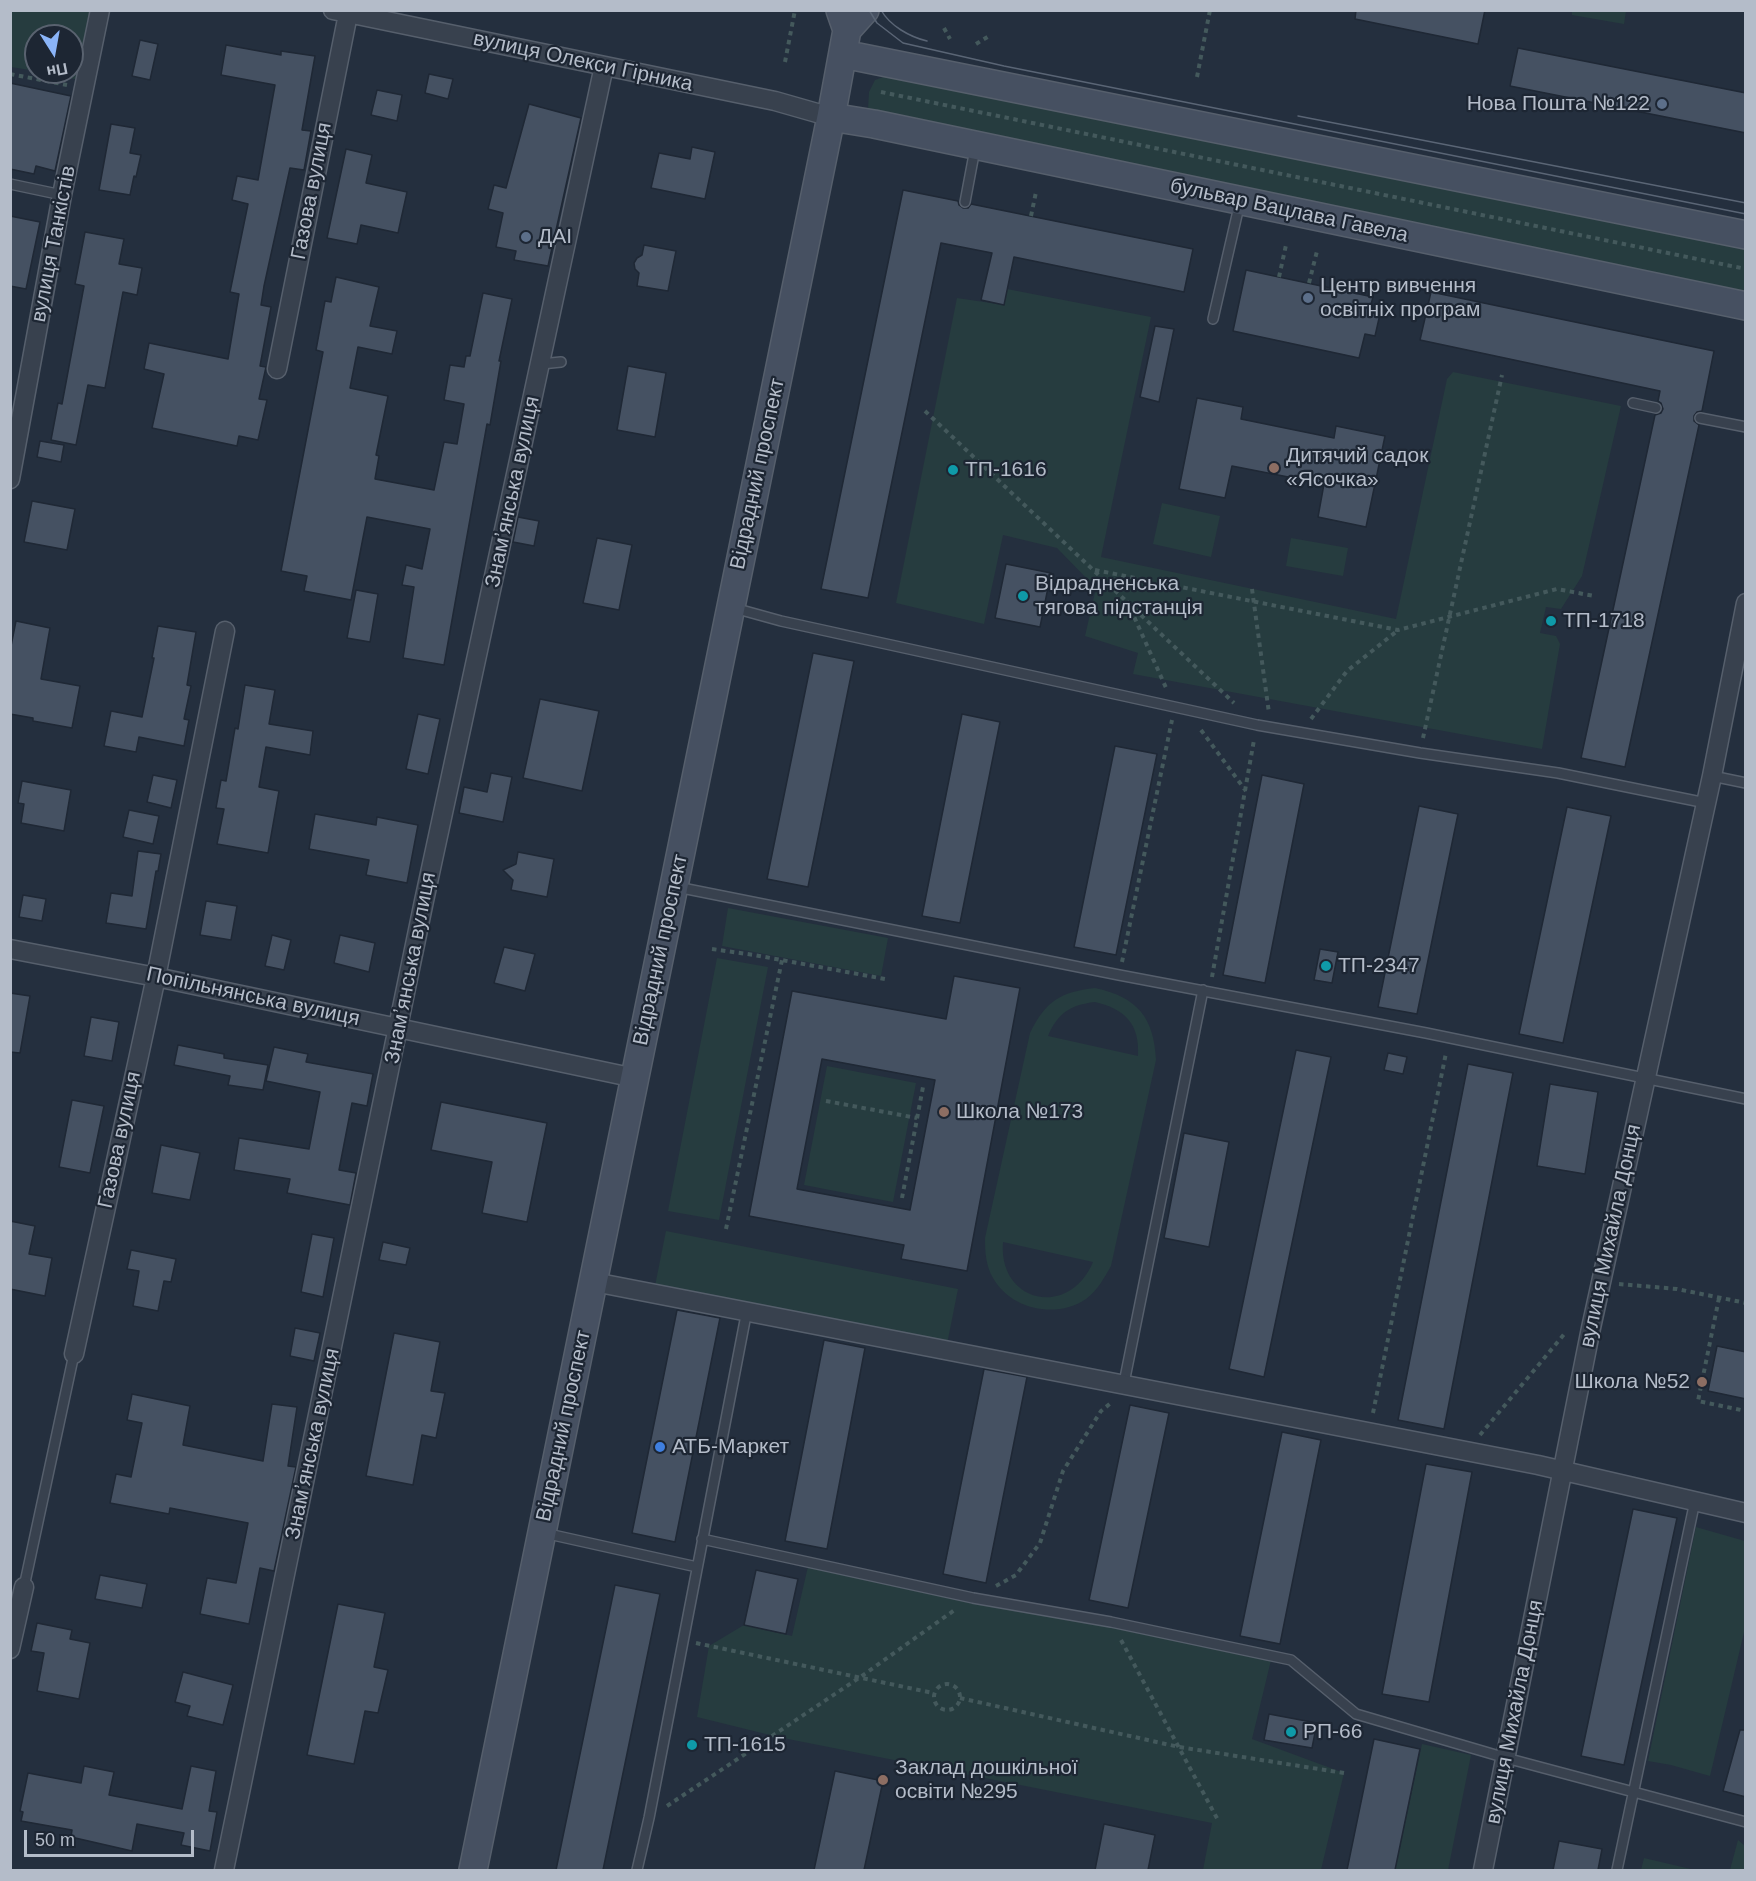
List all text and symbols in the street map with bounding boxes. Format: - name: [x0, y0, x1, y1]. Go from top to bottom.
- north arrow: [24, 24, 84, 84]
- street label: вулиця Олекси Гірника: [471, 26, 695, 98]
- text: Пн: [45, 60, 69, 81]
- place label: Нова Пошта №122: [1467, 91, 1650, 117]
- marker: Нова Пошта №122: [1655, 97, 1669, 111]
- street label: Газова вулиця: [286, 120, 338, 262]
- street label: вулиця Танкістів: [26, 164, 82, 324]
- street label: бульвар Вацлава Гавела: [1168, 173, 1410, 249]
- place label: ДАІ: [538, 224, 572, 250]
- marker: ДАІ: [519, 230, 533, 244]
- place label: Центр вивчення освітніх програм: [1320, 273, 1480, 323]
- marker: Центр вивчення освітніх програм: [1301, 291, 1315, 305]
- street label: Відрадний проспект: [725, 376, 791, 572]
- street label: Знамʼянська вулиця: [480, 394, 546, 590]
- place label: Дитячий садок «Ясочка»: [1286, 443, 1428, 493]
- place label: ТП-1616: [965, 457, 1047, 483]
- marker: Дитячий садок «Ясочка»: [1267, 461, 1281, 475]
- marker: ТП-1616: [946, 463, 960, 477]
- place label: Відрадненська тягова підстанція: [1035, 571, 1203, 621]
- marker: Відрадненська тягова підстанція: [1016, 589, 1030, 603]
- place label: ТП-1718: [1563, 608, 1645, 634]
- marker: ТП-1718: [1544, 614, 1558, 628]
- street label: Відрадний проспект: [628, 852, 694, 1048]
- street label: Знамʼянська вулиця: [380, 870, 442, 1066]
- place label: ТП-2347: [1338, 953, 1420, 979]
- marker: ТП-2347: [1319, 959, 1333, 973]
- street label: Попільнянська вулиця: [144, 962, 362, 1032]
- street label: Газова вулиця: [93, 1069, 147, 1211]
- place label: Школа №173: [956, 1099, 1083, 1125]
- marker: Школа №173: [937, 1105, 951, 1119]
- street label: вулиця Михайла Донця: [1575, 1122, 1647, 1350]
- street label: Відрадний проспект: [531, 1328, 597, 1524]
- street label: Знамʼянська вулиця: [280, 1346, 346, 1542]
- place label: Школа №52: [1574, 1369, 1690, 1395]
- marker: Школа №52: [1695, 1375, 1709, 1389]
- place label: АТБ-Маркет: [672, 1434, 789, 1460]
- marker: АТБ-Маркет: [653, 1440, 667, 1454]
- street label: вулиця Михайла Донця: [1481, 1598, 1549, 1826]
- place label: РП-66: [1303, 1719, 1362, 1745]
- marker: РП-66: [1284, 1725, 1298, 1739]
- place label: ТП-1615: [704, 1732, 786, 1758]
- marker: ТП-1615: [685, 1738, 699, 1752]
- place label: Заклад дошкільної освіти №295: [895, 1755, 1078, 1805]
- marker: Заклад дошкільної освіти №295: [876, 1773, 890, 1787]
- scale bar: [27, 1818, 196, 1856]
- text: 50 m: [35, 1830, 75, 1850]

